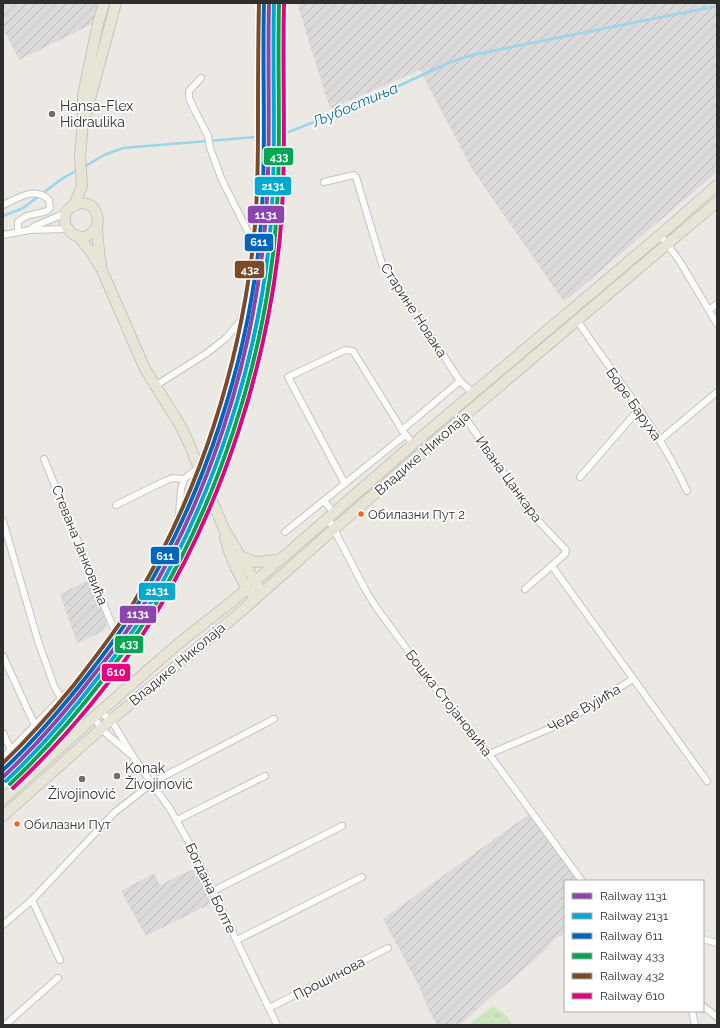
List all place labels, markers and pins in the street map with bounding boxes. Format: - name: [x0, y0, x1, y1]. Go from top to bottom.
- place label: Hansa-Flex Hidraulika: [60, 98, 133, 130]
- marker: Hansa-Flex Hidraulika: [47, 109, 57, 119]
- place label: Обилазни Пут 2: [368, 507, 465, 522]
- marker: Обилазни Пут 2: [356, 509, 366, 519]
- place label: Konak Živojinović: [125, 760, 193, 792]
- marker: Konak Živojinović: [112, 771, 122, 781]
- marker: Živojinović: [77, 774, 87, 784]
- place label: Živojinović: [48, 785, 116, 802]
- place label: Обилазни Пут: [24, 817, 111, 832]
- marker: Обилазни Пут: [12, 819, 22, 829]

